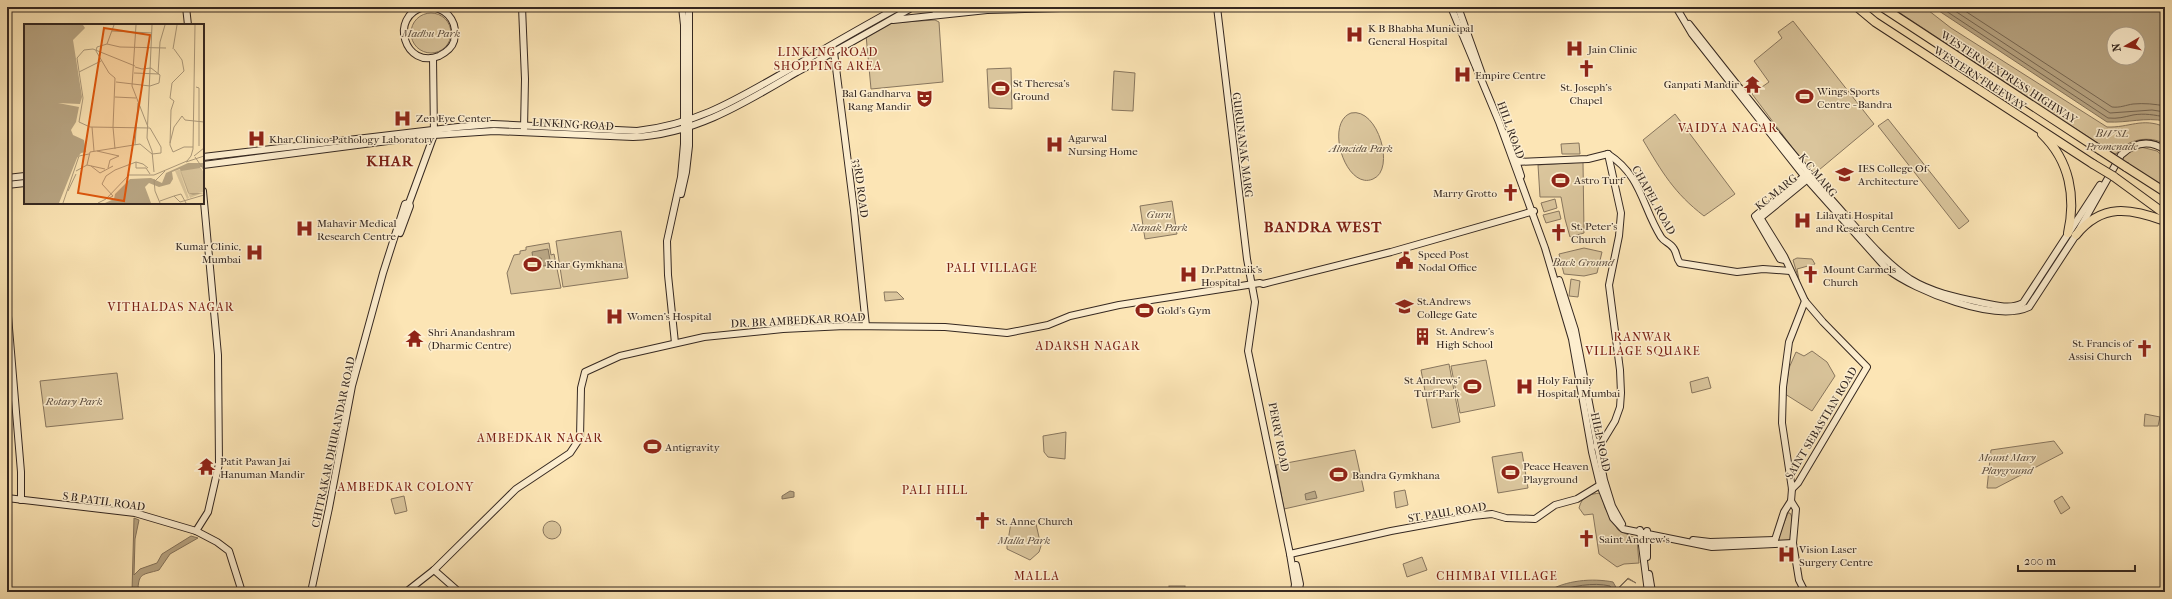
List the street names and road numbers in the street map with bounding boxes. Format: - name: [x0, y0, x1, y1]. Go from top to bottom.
- street label: WESTERN EXPRESS HIGHWAY: [1937, 28, 2080, 127]
- street label: WESTERN FREEWAY: [1930, 43, 2029, 113]
- street label: GURUNANAK MARG: [1230, 92, 1255, 199]
- street label: HILL ROAD: [1494, 100, 1527, 161]
- street label: LINKING ROAD: [532, 116, 614, 133]
- street label: K C MARG: [1796, 151, 1840, 200]
- street label: 33RD ROAD: [850, 158, 871, 218]
- street label: CHAPEL ROAD: [1629, 163, 1678, 237]
- street label: KC MARG: [1753, 171, 1800, 213]
- street label: DR. BR AMBEDKAR ROAD: [730, 310, 866, 331]
- street label: CHITRAKAR DHURANDAR ROAD: [309, 355, 358, 529]
- street label: SAINT SEBASTIAN ROAD: [1783, 365, 1860, 482]
- street label: PERRY ROAD: [1265, 401, 1292, 473]
- street label: HILL ROAD: [1588, 411, 1613, 473]
- street label: S B PATIL ROAD: [62, 489, 146, 514]
- street label: ST. PAUL ROAD: [1407, 500, 1487, 525]

